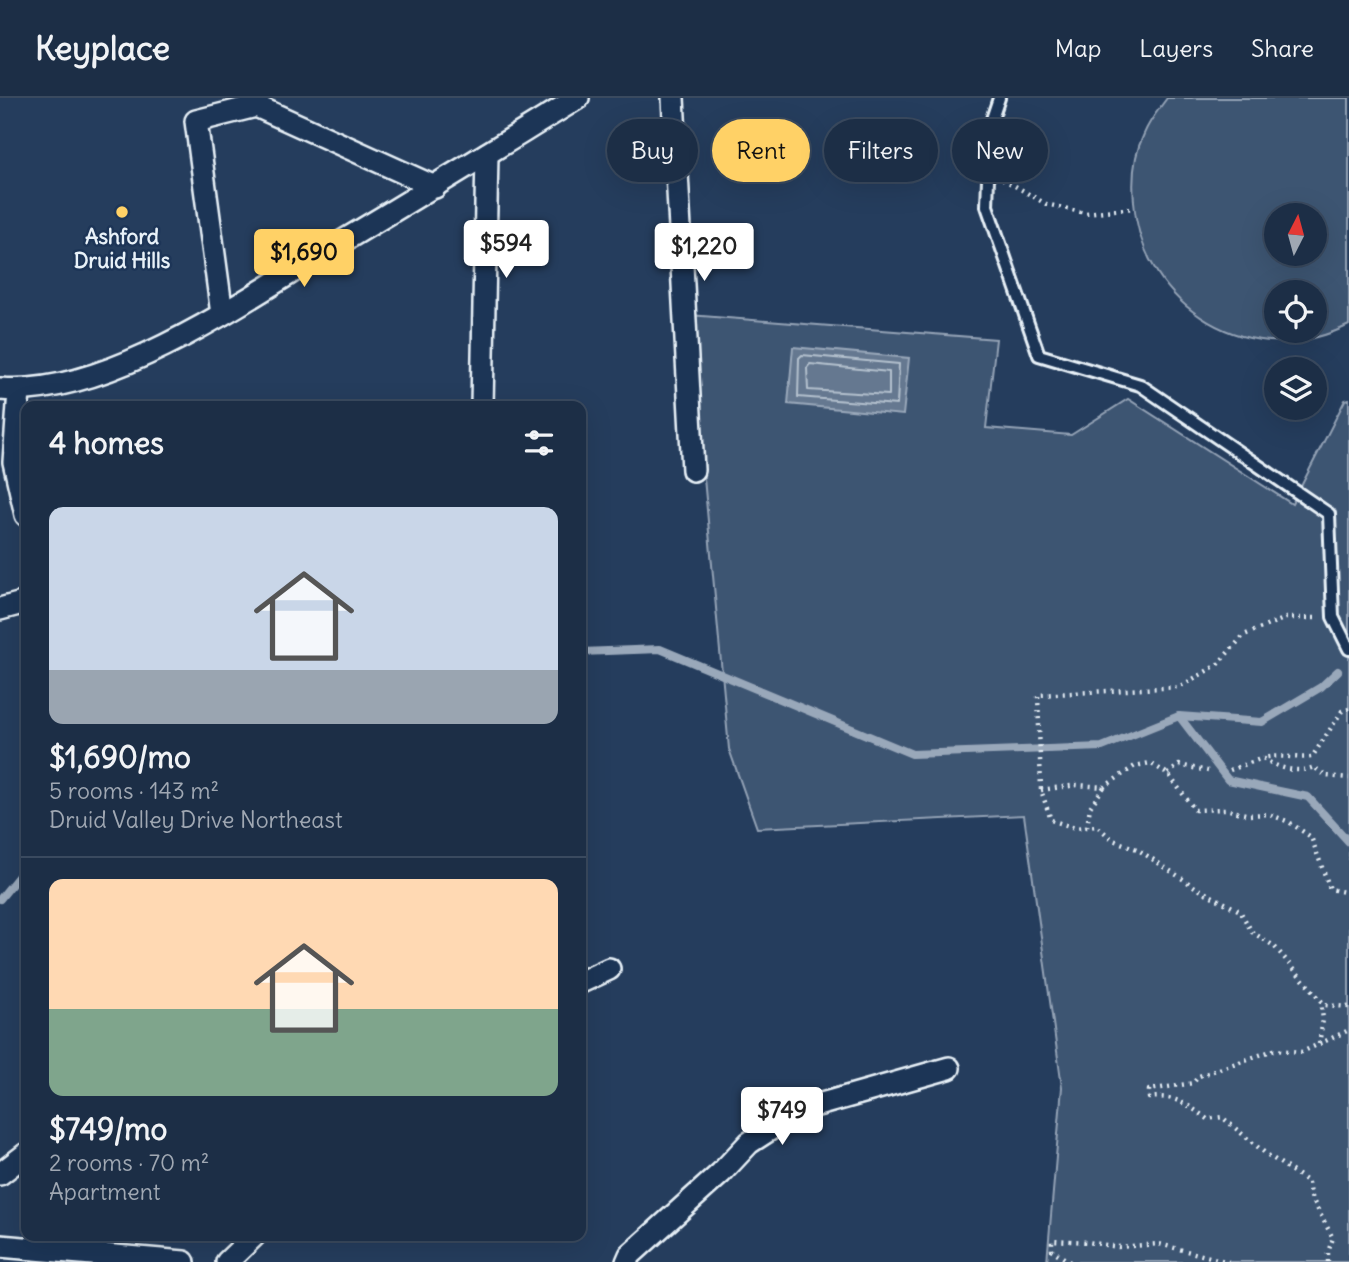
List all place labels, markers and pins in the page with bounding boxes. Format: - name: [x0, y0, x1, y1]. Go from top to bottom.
- marker: Ashford Druid Hills: [114, 204, 130, 220]
- pin: $594: [465, 220, 547, 280]
- place label: Ashford Druid Hills: [74, 223, 171, 274]
- pin: $1,220: [647, 223, 761, 283]
- pin: $1,690: [247, 230, 361, 289]
- pin: $749: [741, 1088, 823, 1147]

